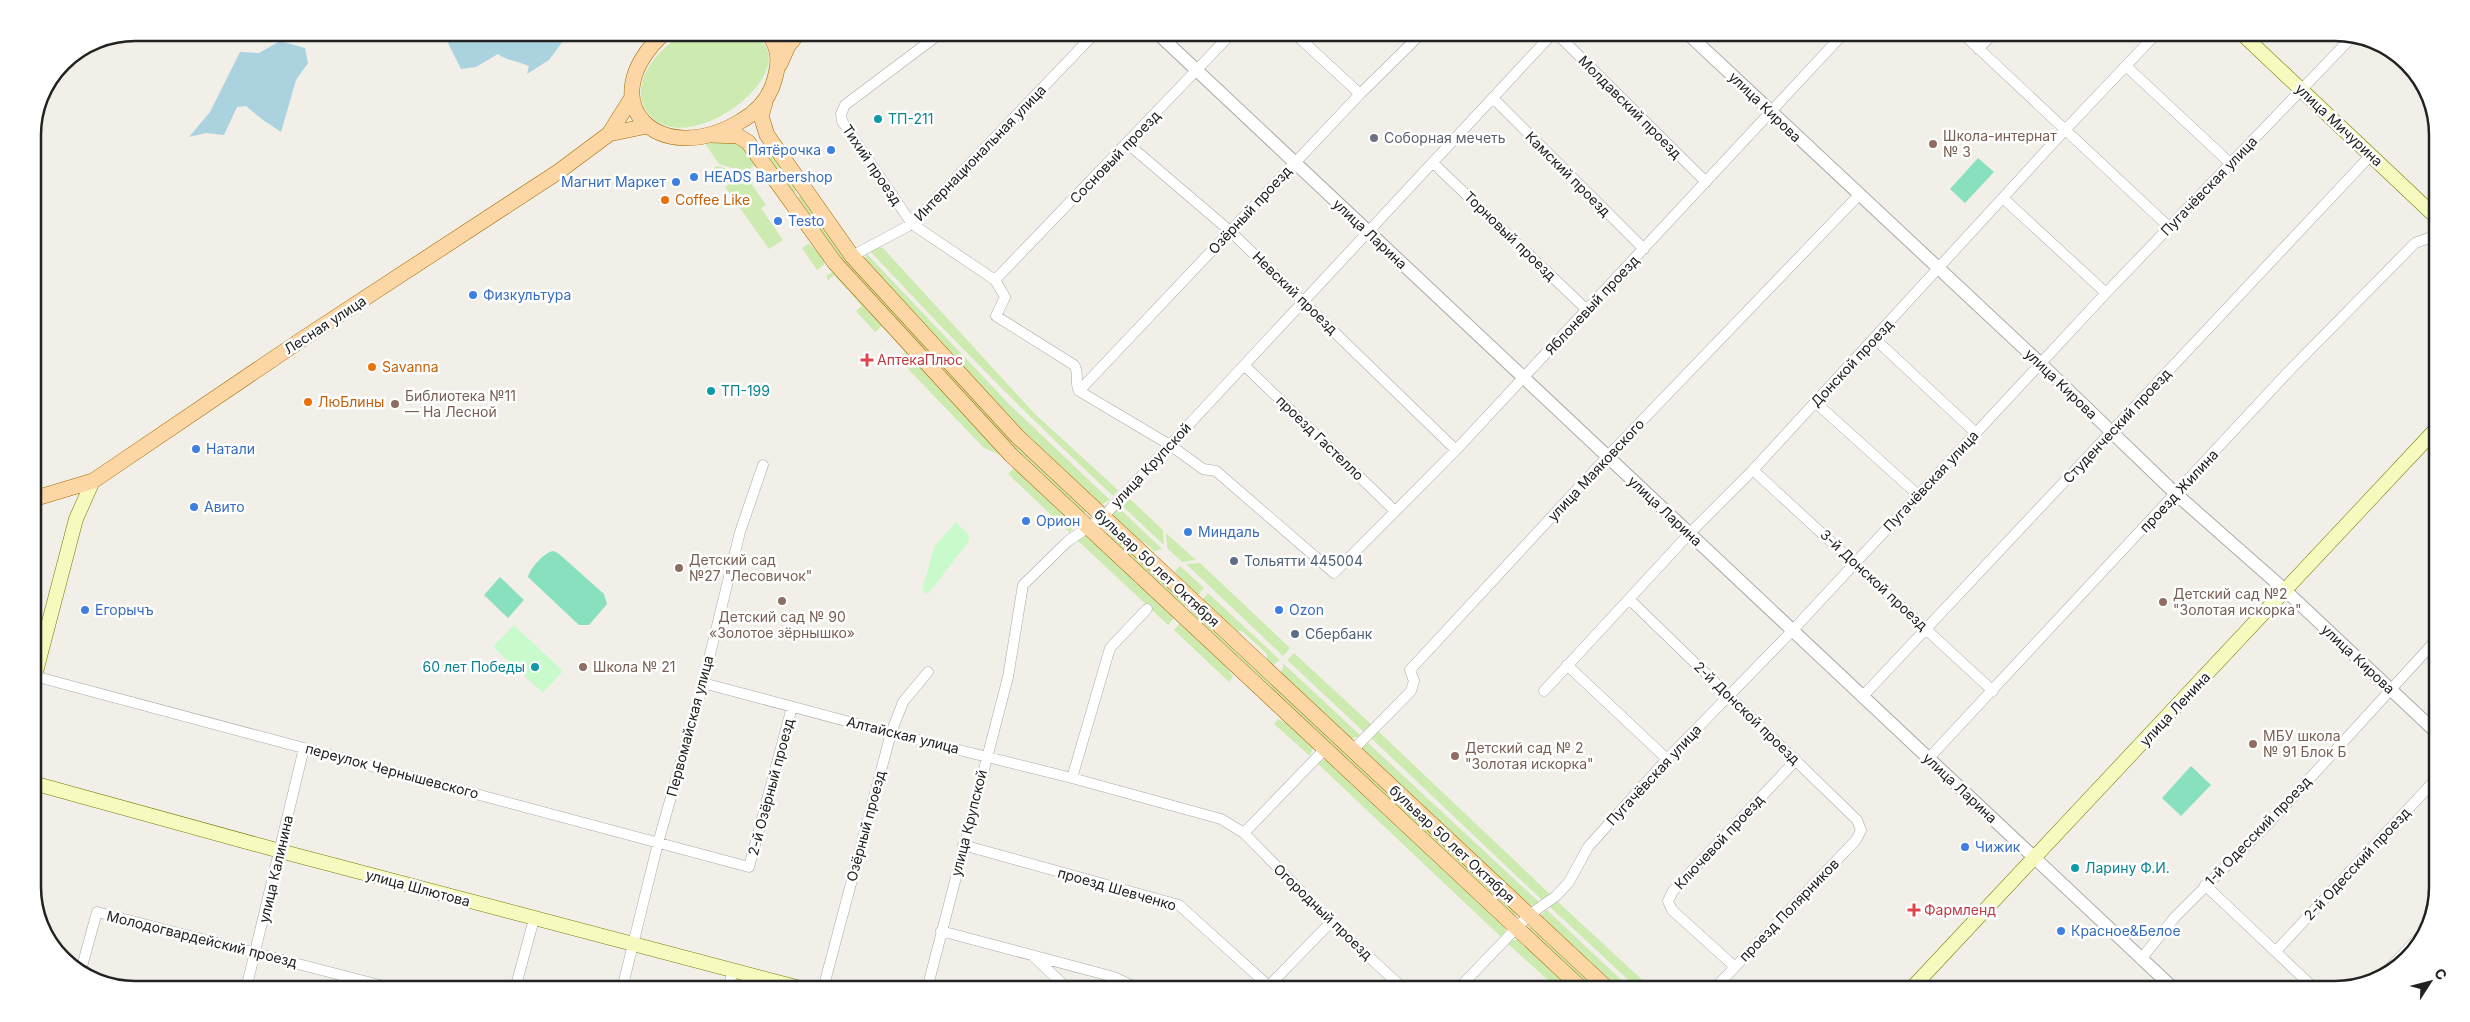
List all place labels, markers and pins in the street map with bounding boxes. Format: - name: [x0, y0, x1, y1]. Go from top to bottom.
- place label: ТП-211: [888, 110, 933, 127]
- marker: ТП-211: [872, 113, 884, 125]
- place label: Школа-интернат № 3: [1943, 127, 2057, 160]
- place label: Cоборная мечеть: [1384, 129, 1506, 146]
- marker: Cоборная мечеть: [1368, 132, 1380, 144]
- marker: Школа-интернат № 3: [1927, 138, 1939, 150]
- place label: Пятёрочка: [748, 141, 821, 158]
- marker: Пятёрочка: [825, 144, 837, 156]
- place label: HEADS Barbershop: [704, 168, 833, 185]
- marker: HEADS Barbershop: [688, 171, 700, 183]
- place label: Магнит Маркет: [561, 173, 666, 190]
- marker: Магнит Маркет: [670, 176, 682, 188]
- place label: Coffee Like: [675, 191, 750, 208]
- marker: Coffee Like: [659, 194, 671, 206]
- place label: Testo: [788, 212, 824, 229]
- marker: Testo: [772, 215, 784, 227]
- place label: Физкультура: [483, 286, 571, 303]
- marker: Физкультура: [467, 289, 479, 301]
- place label: АптекаПлюс: [877, 351, 963, 368]
- marker: АптекаПлюс: [861, 354, 873, 366]
- place label: Savanna: [382, 358, 439, 375]
- marker: Savanna: [366, 361, 378, 373]
- place label: ТП-199: [721, 382, 770, 399]
- marker: ТП-199: [705, 385, 717, 397]
- place label: Библиотека №11 — На Лесной: [405, 387, 516, 420]
- place label: ЛюБлины: [318, 393, 384, 410]
- marker: ЛюБлины: [302, 396, 314, 408]
- marker: Библиотека №11 — На Лесной: [389, 398, 401, 410]
- place label: Натали: [206, 440, 255, 457]
- marker: Натали: [190, 443, 202, 455]
- place label: Авито: [204, 498, 245, 515]
- marker: Авито: [188, 501, 200, 513]
- place label: Орион: [1036, 512, 1080, 529]
- marker: Орион: [1020, 515, 1032, 527]
- place label: Миндаль: [1198, 523, 1260, 540]
- marker: Миндаль: [1182, 526, 1194, 538]
- place label: Детский сад №27 "Лесовичок": [689, 551, 812, 584]
- place label: Тольятти 445004: [1244, 552, 1363, 569]
- marker: Тольятти 445004: [1228, 555, 1240, 567]
- marker: Детский сад №27 "Лесовичок": [673, 562, 685, 574]
- place label: Детский сад №2 "Золотая искорка": [2173, 585, 2302, 618]
- marker: Детский сад № 90 «Золотое зёрнышко»: [776, 595, 788, 607]
- marker: Детский сад №2 "Золотая искорка": [2157, 596, 2169, 608]
- place label: Егорычъ: [95, 601, 154, 618]
- place label: Ozon: [1289, 601, 1324, 618]
- marker: Егорычъ: [79, 604, 91, 616]
- marker: Ozon: [1273, 604, 1285, 616]
- place label: Детский сад № 90 «Золотое зёрнышко»: [709, 608, 855, 641]
- place label: Сбербанк: [1305, 625, 1373, 642]
- marker: Сбербанк: [1289, 628, 1301, 640]
- place label: 60 лет Победы: [423, 658, 525, 675]
- place label: Школа № 21: [593, 658, 675, 675]
- marker: 60 лет Победы: [529, 661, 541, 673]
- marker: Школа № 21: [577, 661, 589, 673]
- place label: МБУ школа № 91 Блок Б: [2263, 727, 2347, 760]
- marker: МБУ школа № 91 Блок Б: [2247, 738, 2259, 750]
- place label: Детский сад № 2 "Золотая искорка": [1465, 739, 1594, 772]
- marker: Детский сад № 2 "Золотая искорка": [1449, 750, 1461, 762]
- place label: Чижик: [1975, 838, 2021, 855]
- marker: Чижик: [1959, 841, 1971, 853]
- place label: Ларину Ф.И.: [2085, 859, 2170, 876]
- marker: Ларину Ф.И.: [2069, 862, 2081, 874]
- place label: Фармленд: [1924, 901, 1996, 918]
- marker: Фармленд: [1908, 904, 1920, 916]
- place label: Красное&Белое: [2071, 922, 2181, 939]
- marker: Красное&Белое: [2055, 925, 2067, 937]

